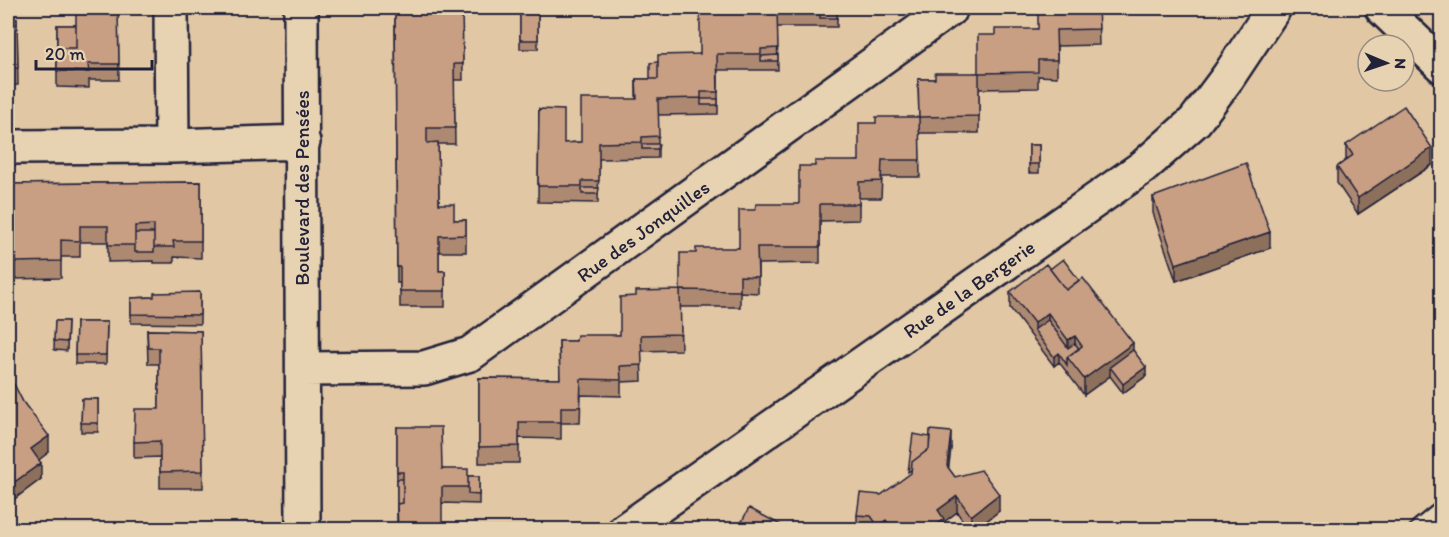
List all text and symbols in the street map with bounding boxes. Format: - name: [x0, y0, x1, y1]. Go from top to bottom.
- scale bar: [36, 33, 152, 71]
- north arrow: [1356, 33, 1416, 93]
- text: 20 m: [45, 43, 85, 65]
- text: N: [1391, 58, 1410, 69]
- street label: Boulevard des Pensées: [290, 90, 314, 286]
- street label: Rue des Jonquilles: [572, 175, 714, 287]
- street label: Rue de la Bergerie: [898, 235, 1040, 343]

